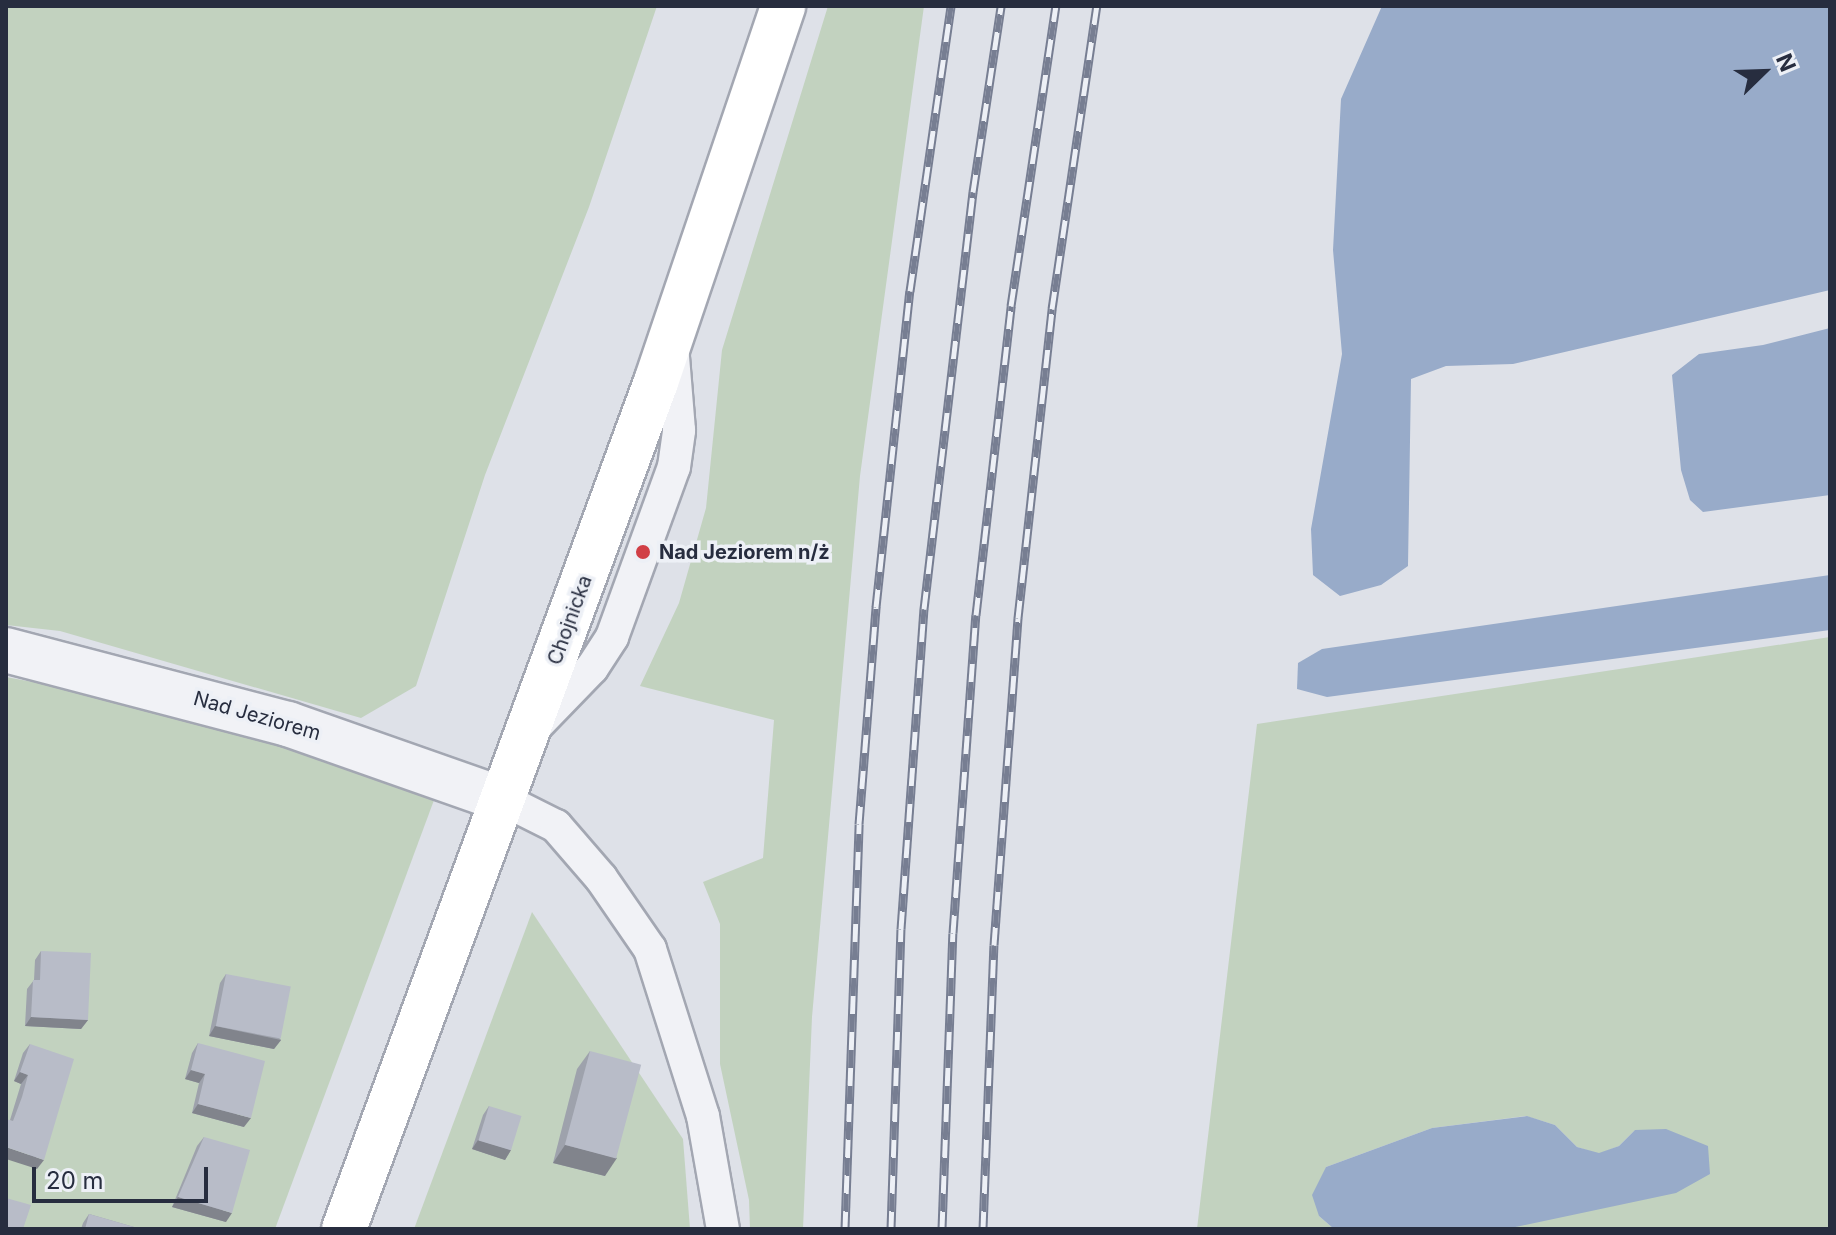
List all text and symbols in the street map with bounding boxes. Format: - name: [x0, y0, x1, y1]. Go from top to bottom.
- north arrow: [1724, 32, 1804, 112]
- text: N: [1771, 50, 1801, 75]
- place label: Nad Jeziorem n/ż: [659, 540, 830, 564]
- marker: Nad Jeziorem n/ż: [634, 543, 652, 561]
- street label: Chojnicka: [543, 572, 597, 668]
- street label: Nad Jeziorem: [191, 686, 323, 746]
- scale bar: [36, 1151, 212, 1201]
- text: 20 m: [46, 1166, 104, 1195]

